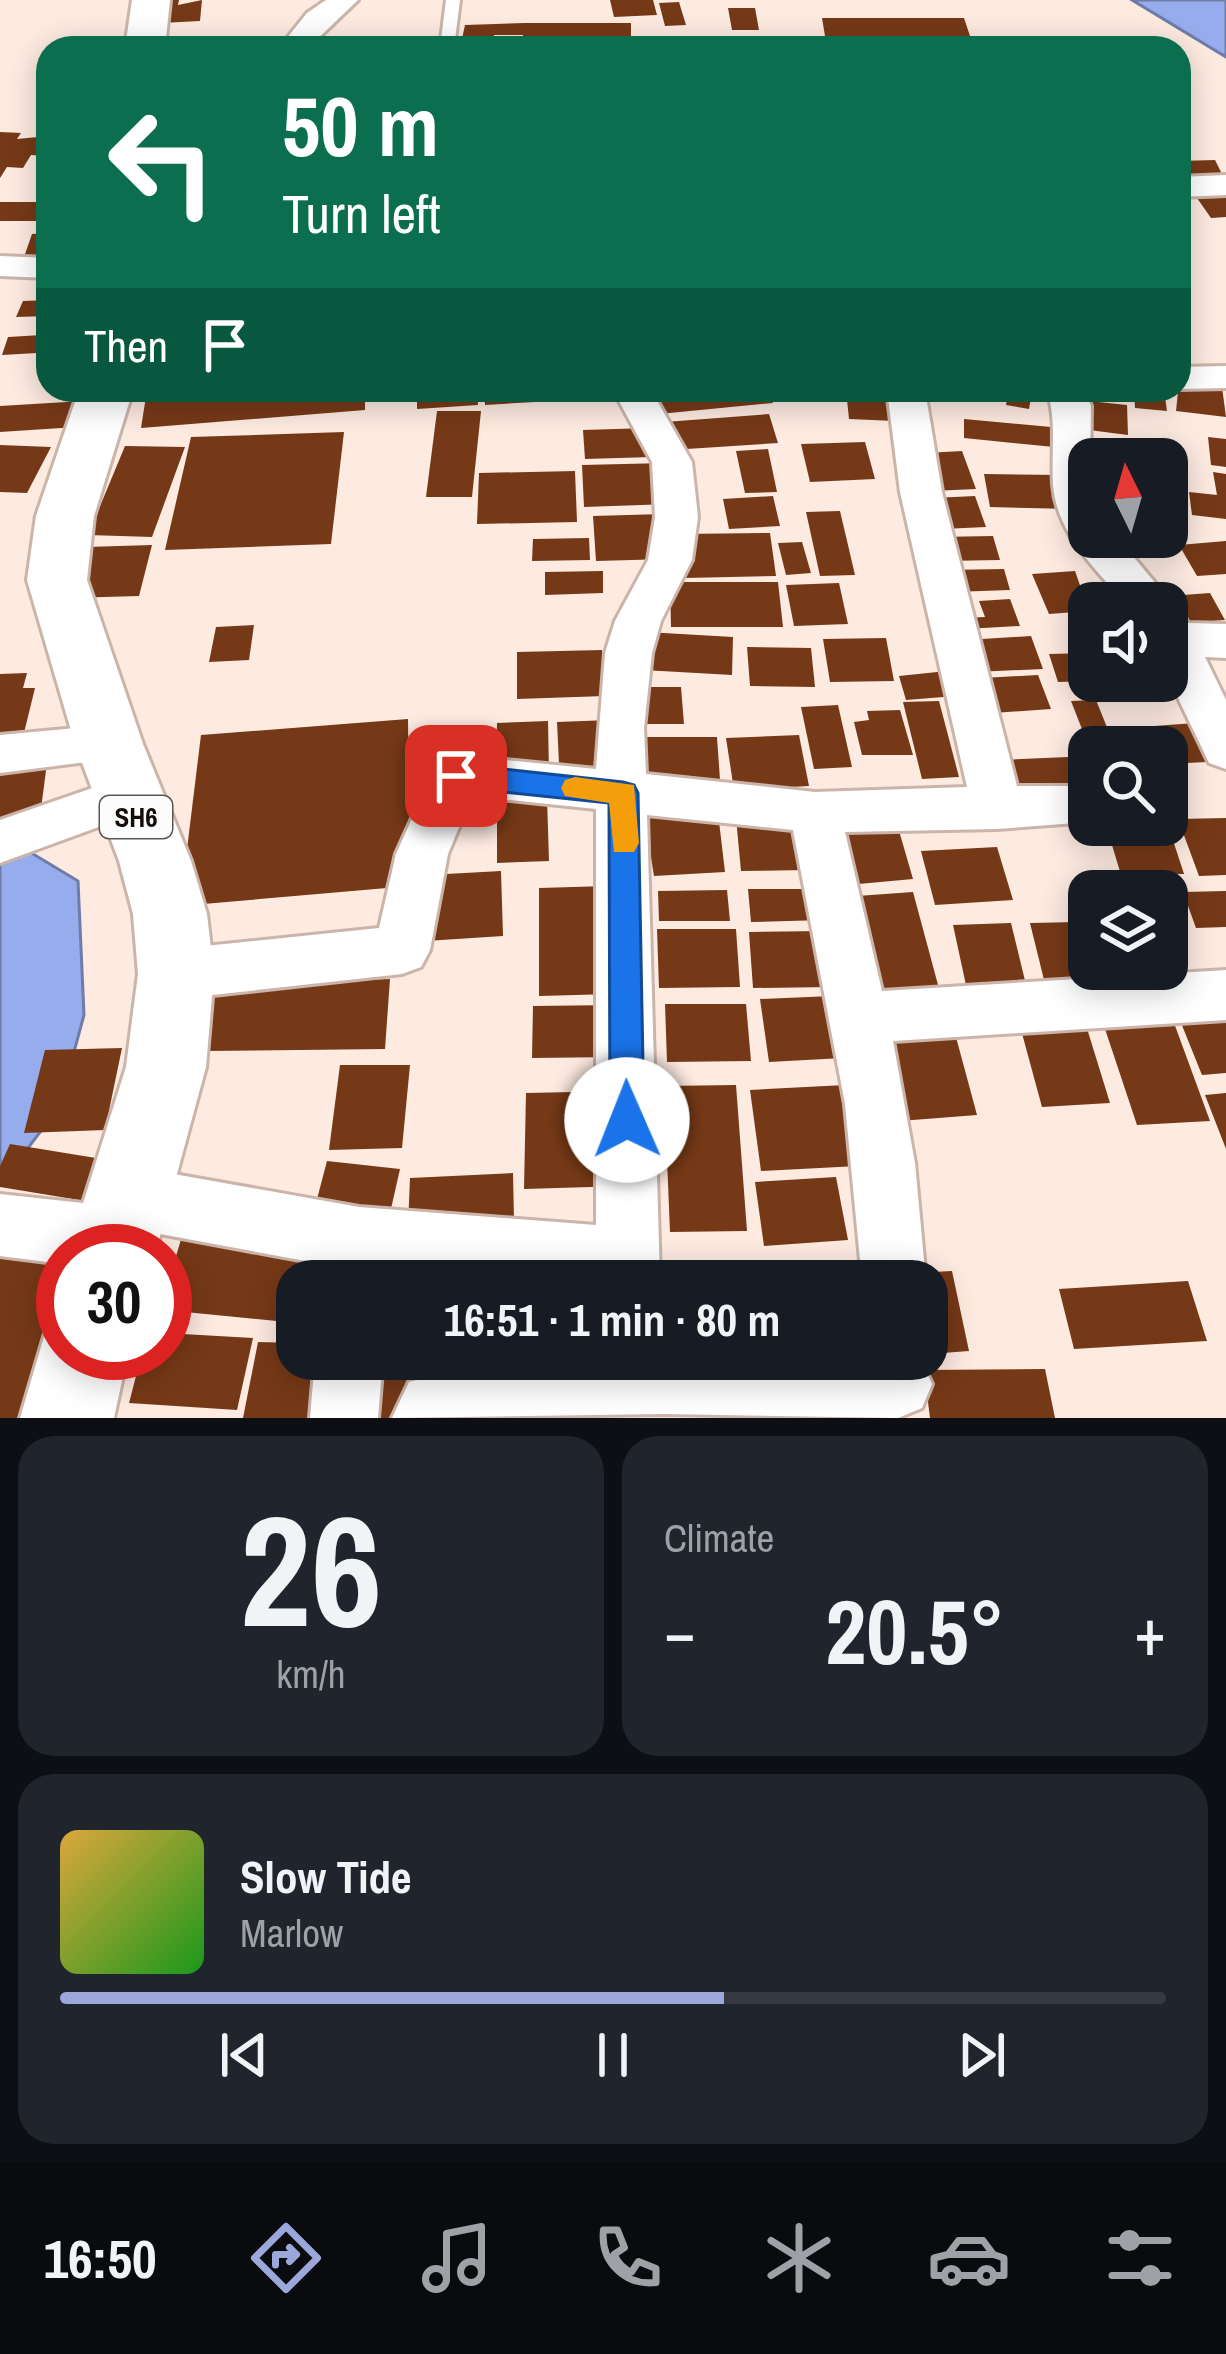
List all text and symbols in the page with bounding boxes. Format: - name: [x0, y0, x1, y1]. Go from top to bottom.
- text: 50 m: [282, 69, 439, 182]
- icon: left: [84, 84, 240, 240]
- text: Turn left: [282, 177, 441, 250]
- icon: arrive: [192, 312, 258, 378]
- text: Then: [84, 315, 168, 376]
- north arrow: [1068, 438, 1188, 558]
- map controls: [1068, 438, 1188, 990]
- button: sound: [1068, 582, 1188, 702]
- pin: [405, 725, 507, 827]
- button: search: [1068, 726, 1188, 846]
- icon: arrive: [423, 743, 489, 809]
- road number: SH6: [100, 796, 172, 838]
- button: layers: [1068, 870, 1188, 990]
- position arrow: [564, 1057, 690, 1183]
- speed limit sign: 30: [36, 1224, 192, 1380]
- text: 16:51 · 1 min · 80 m: [444, 1289, 780, 1350]
- text: 26: [240, 1465, 382, 1675]
- text: Climate: [664, 1512, 774, 1564]
- text: 20.5°: [825, 1571, 1005, 1692]
- text: −: [664, 1587, 696, 1676]
- text: +: [1134, 1587, 1166, 1676]
- text: km/h: [276, 1648, 346, 1700]
- text: Slow Tide: [240, 1846, 412, 1907]
- text: Marlow: [240, 1907, 343, 1959]
- icon: previous: [211, 2022, 277, 2088]
- icon: pause: [580, 2022, 646, 2088]
- icon: next: [949, 2022, 1015, 2088]
- icon: directions: [244, 2216, 328, 2300]
- icon: music: [415, 2216, 499, 2300]
- icon: phone: [586, 2216, 670, 2300]
- icon: climate: [757, 2216, 841, 2300]
- icon: car: [927, 2216, 1011, 2300]
- icon: filters: [1098, 2216, 1182, 2300]
- text: 16:50: [43, 2222, 157, 2295]

